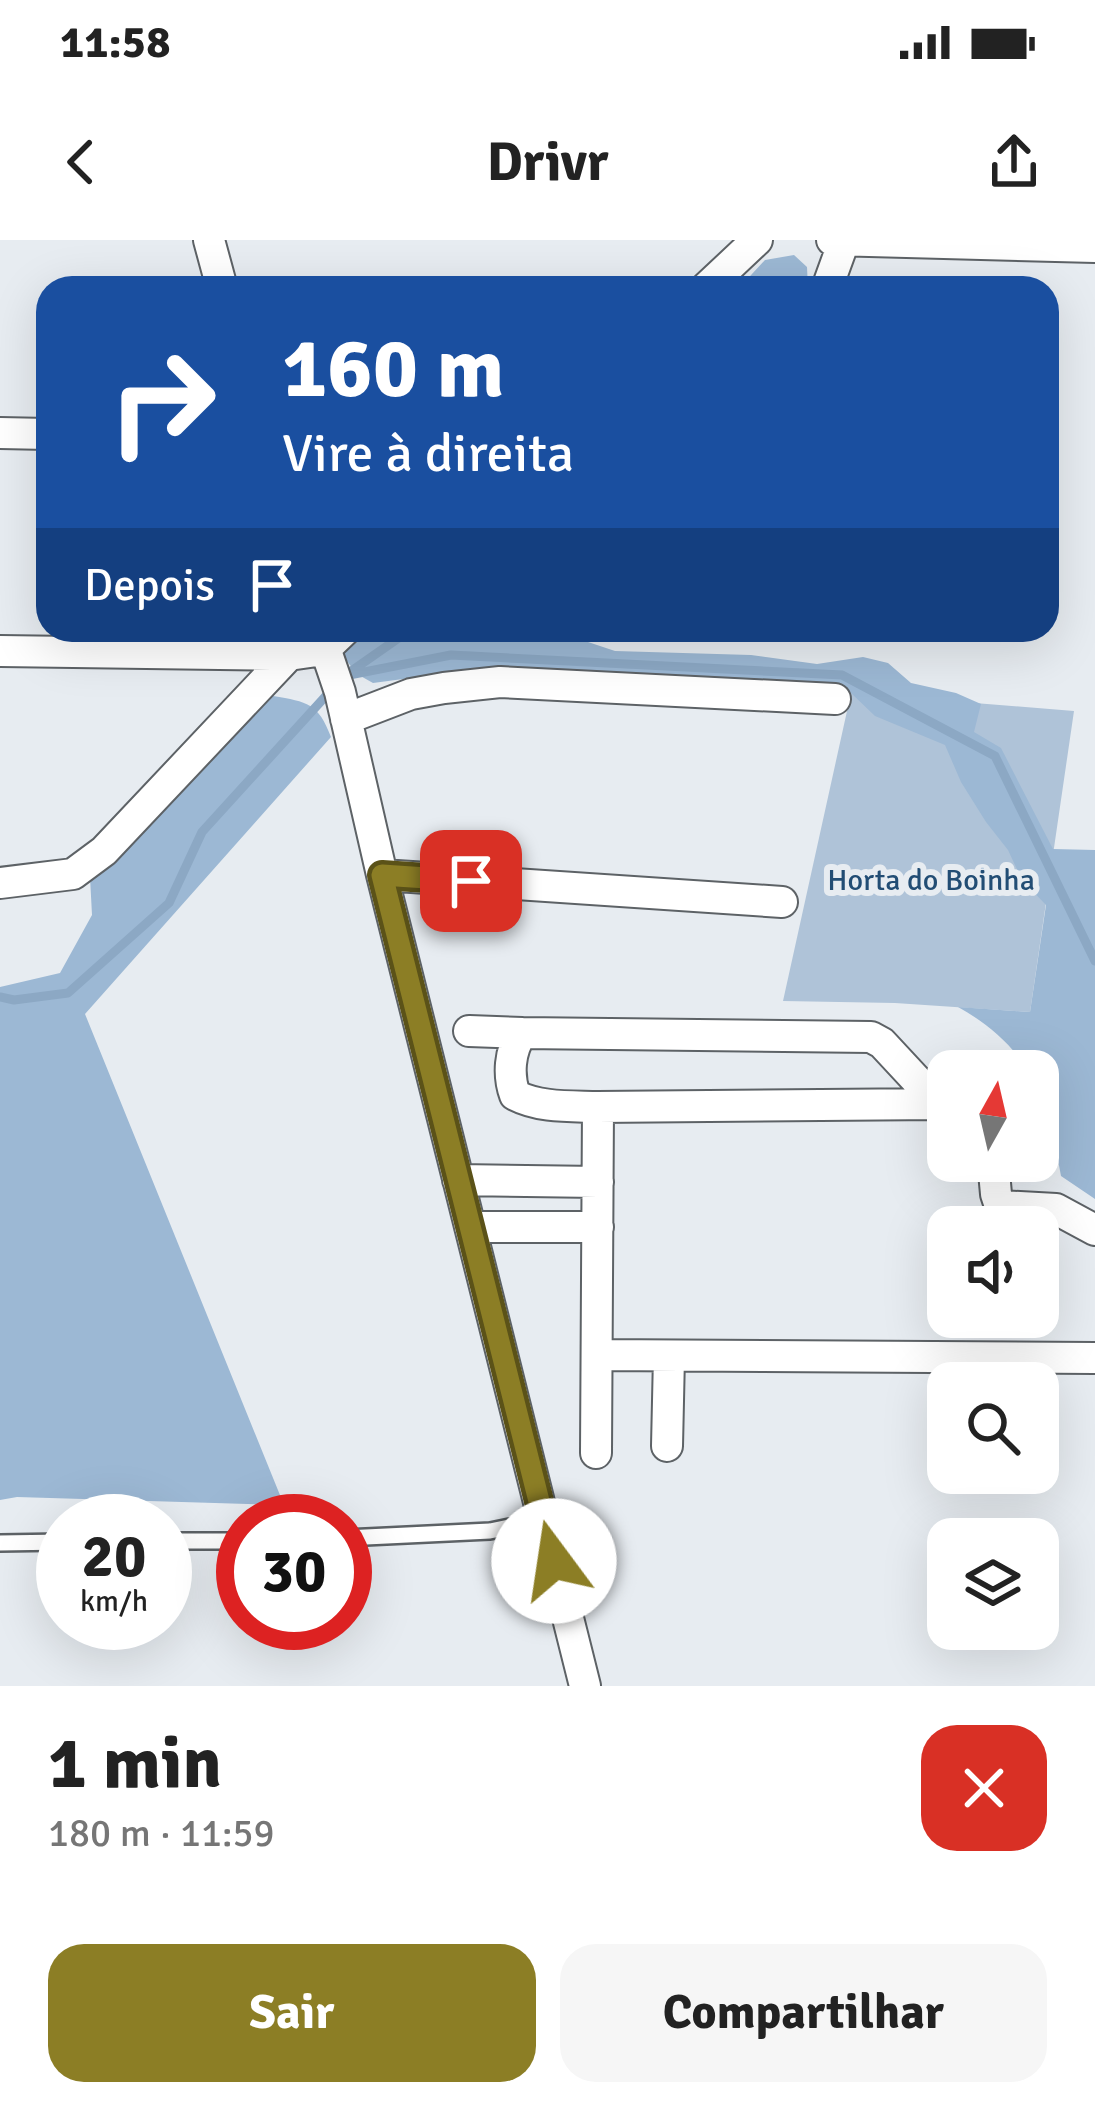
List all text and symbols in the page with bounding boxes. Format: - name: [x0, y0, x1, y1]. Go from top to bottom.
- text: 11:58: [60, 15, 170, 70]
- icon: back: [48, 129, 114, 195]
- text: Drivr: [487, 129, 608, 196]
- icon: share: [981, 129, 1047, 195]
- text: 160 m: [282, 317, 504, 421]
- icon: right: [84, 324, 240, 480]
- text: Vire à direita: [282, 420, 574, 487]
- icon: arrive: [239, 552, 305, 618]
- text: Depois: [84, 558, 215, 613]
- pin: [420, 830, 522, 932]
- icon: arrive: [438, 848, 504, 914]
- park label: Horta do Boinha: [827, 862, 1035, 899]
- north arrow: [927, 1050, 1059, 1182]
- map controls: [927, 1050, 1059, 1650]
- button: sound: [927, 1206, 1059, 1338]
- button: search: [927, 1362, 1059, 1494]
- speed limit sign: 30: [216, 1494, 372, 1650]
- position arrow: [491, 1498, 617, 1624]
- button: layers: [927, 1518, 1059, 1650]
- text: 20: [82, 1520, 146, 1594]
- text: km/h: [80, 1583, 148, 1620]
- text: 1 min: [48, 1719, 222, 1808]
- button: close: [921, 1725, 1047, 1851]
- text: 180 m · 11:59: [48, 1809, 275, 1857]
- button: Sair: [48, 1944, 536, 2082]
- button: Compartilhar: [560, 1944, 1047, 2082]

